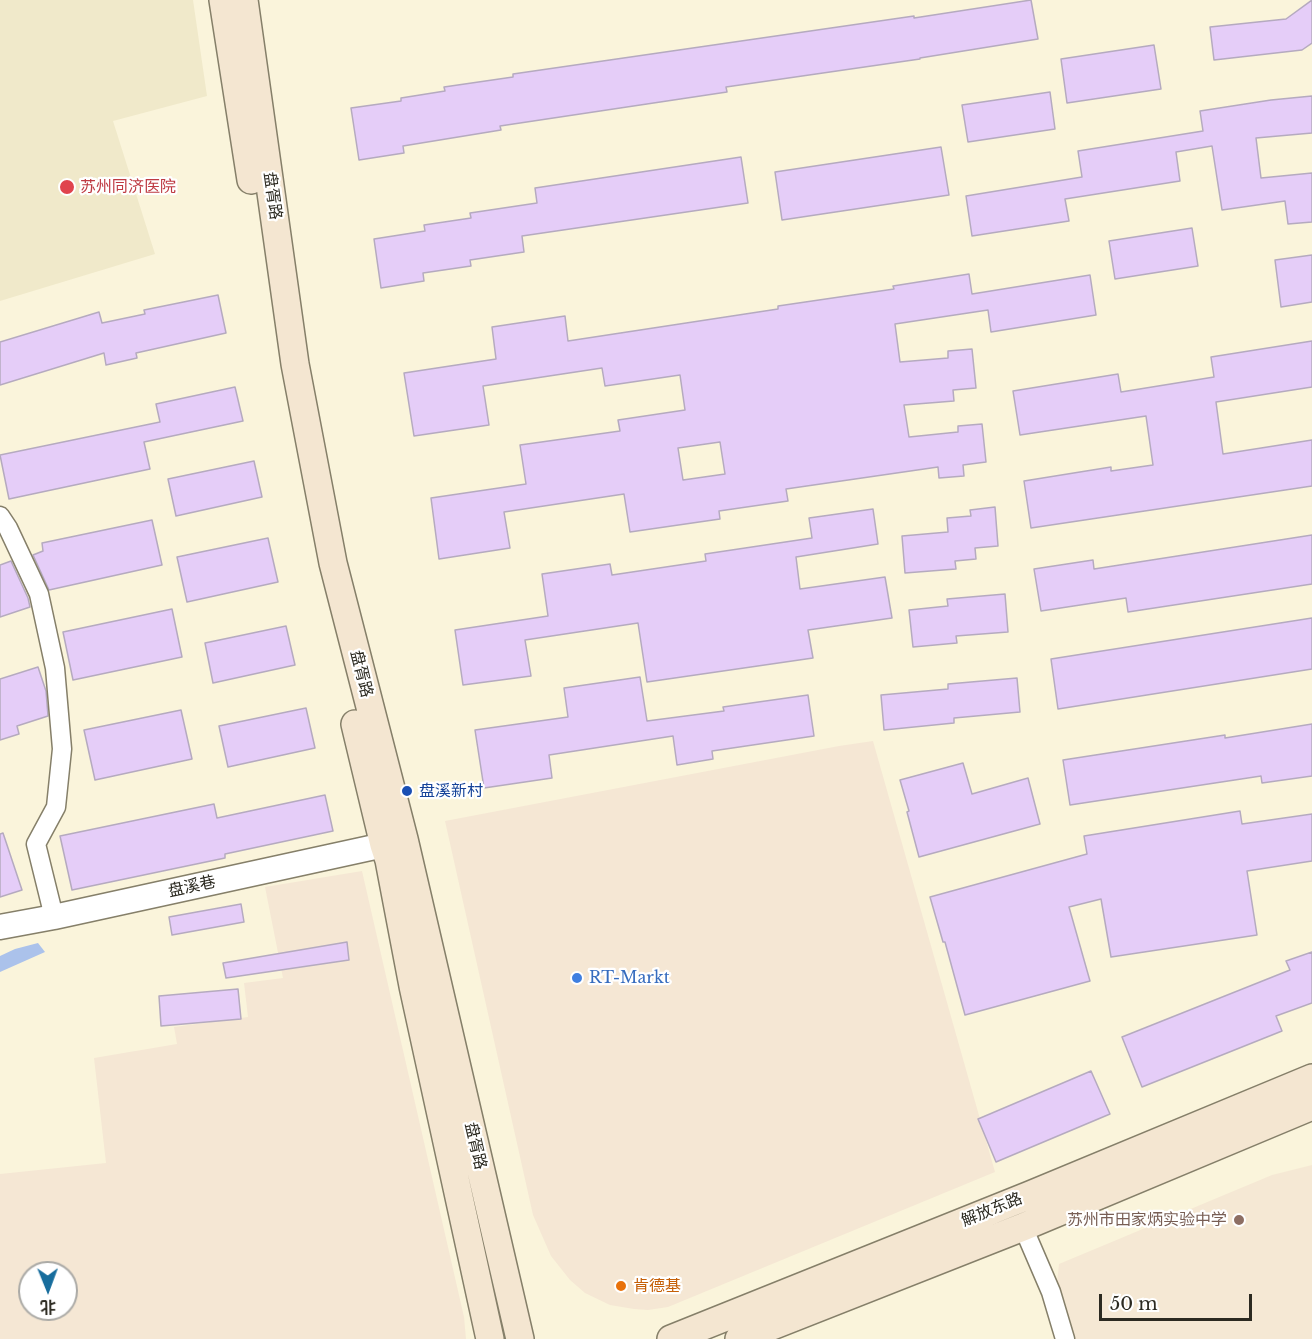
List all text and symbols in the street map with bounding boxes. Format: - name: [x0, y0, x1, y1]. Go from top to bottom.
- street label: 盘胥路: [259, 171, 285, 221]
- place label: 苏州同济医院: [80, 177, 176, 197]
- marker: 苏州同济医院: [58, 178, 76, 196]
- street label: 盘胥路: [346, 648, 376, 700]
- place label: 盘溪新村: [419, 781, 483, 801]
- marker: 盘溪新村: [400, 784, 414, 798]
- street label: 盘溪巷: [167, 873, 217, 901]
- place label: RT-Markt: [589, 968, 670, 988]
- marker: RT-Markt: [570, 971, 584, 985]
- street label: 盘胥路: [460, 1120, 490, 1172]
- street label: 解放东路: [959, 1189, 1025, 1231]
- place label: 苏州市田家炳实验中学: [1067, 1210, 1227, 1230]
- marker: 苏州市田家炳实验中学: [1232, 1213, 1246, 1227]
- north arrow: [18, 1261, 78, 1321]
- place label: 肯德基: [633, 1276, 681, 1296]
- marker: 肯德基: [614, 1279, 628, 1293]
- scale bar: [1102, 1282, 1255, 1320]
- text: 50 m: [1110, 1293, 1158, 1315]
- text: 北: [40, 1297, 56, 1317]

